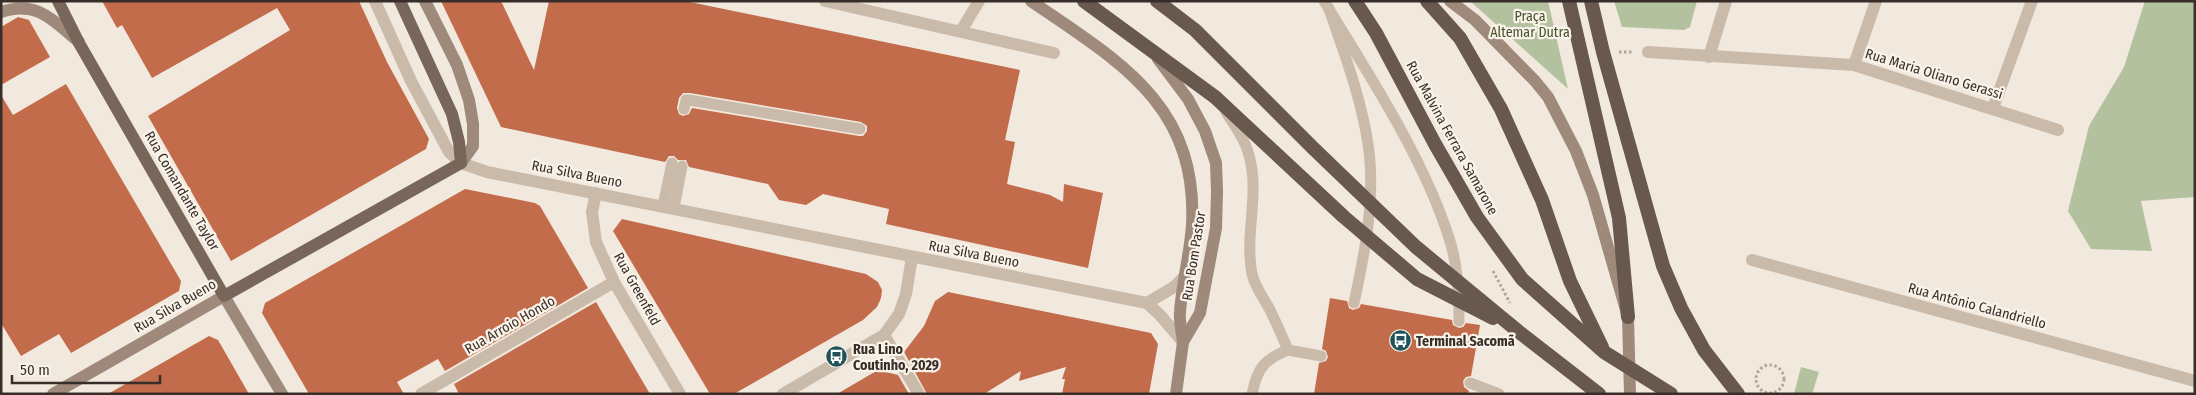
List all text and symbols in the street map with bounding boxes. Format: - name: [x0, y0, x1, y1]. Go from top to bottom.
- park label: Praça Altemar Dutra: [1490, 8, 1570, 41]
- street label: Rua Maria Oliano Gerassi: [1863, 45, 2005, 103]
- street label: Rua Malvina Ferrara Samarone: [1402, 58, 1502, 218]
- street label: Rua Comandante Taylor: [141, 128, 223, 254]
- street label: Rua Silva Bueno: [530, 157, 624, 191]
- street label: Rua Bom Pastor: [1179, 210, 1209, 302]
- street label: Rua Silva Bueno: [927, 237, 1021, 271]
- street label: Rua Greenfeld: [610, 249, 664, 329]
- street label: Rua Silva Bueno: [131, 276, 219, 336]
- street label: Rua Antônio Calandriello: [1906, 279, 2048, 333]
- street label: Rua Arroio Hondo: [462, 292, 558, 358]
- bus stop icon: Terminal Sacomã: [1388, 329, 1412, 353]
- place label: Terminal Sacomã: [1416, 333, 1515, 350]
- place label: Rua Lino Coutinho, 2029: [853, 341, 939, 374]
- bus stop icon: Rua Lino Coutinho, 2029: [825, 345, 849, 369]
- scale bar: [12, 352, 160, 384]
- text: 50 m: [20, 361, 50, 379]

